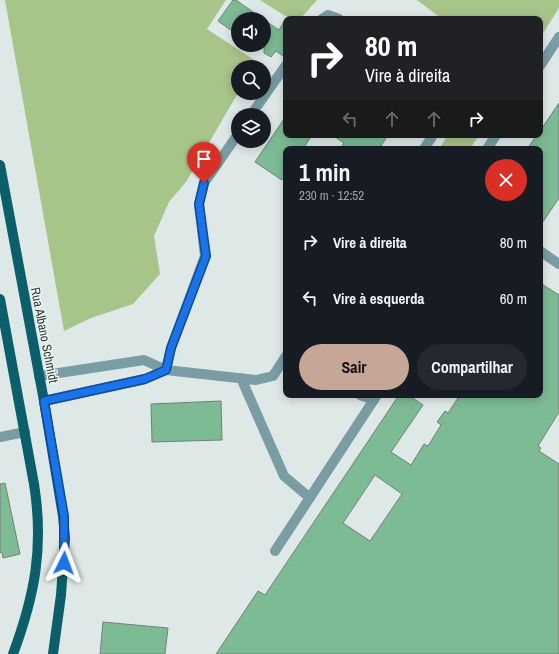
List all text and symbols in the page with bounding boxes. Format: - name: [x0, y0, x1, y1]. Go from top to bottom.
- map controls: [231, 12, 271, 148]
- button: sound: [231, 12, 271, 52]
- text: 80 m: [365, 27, 417, 65]
- icon: right: [299, 32, 351, 84]
- button: search: [231, 60, 271, 100]
- text: Vire à direita: [365, 63, 450, 88]
- button: layers: [231, 108, 271, 148]
- icon: left: [339, 108, 361, 130]
- icon: ahead: [381, 108, 403, 130]
- icon: ahead: [423, 108, 445, 130]
- icon: right: [465, 108, 487, 130]
- pin: [187, 142, 221, 183]
- icon: arrive: [193, 148, 215, 170]
- text: 1 min: [299, 156, 350, 188]
- button: close: [485, 159, 527, 201]
- text: 230 m · 12:52: [299, 187, 364, 204]
- icon: right: [299, 231, 321, 253]
- text: Vire à direita: [333, 232, 407, 253]
- text: 80 m: [500, 232, 527, 253]
- street label: Rua Albano Schmidt: [27, 286, 62, 384]
- icon: left: [299, 287, 321, 309]
- text: Vire à esquerda: [333, 288, 424, 309]
- text: 60 m: [500, 288, 527, 309]
- button: Sair: [299, 344, 409, 390]
- button: Compartilhar: [417, 344, 527, 390]
- position arrow: [43, 542, 85, 584]

